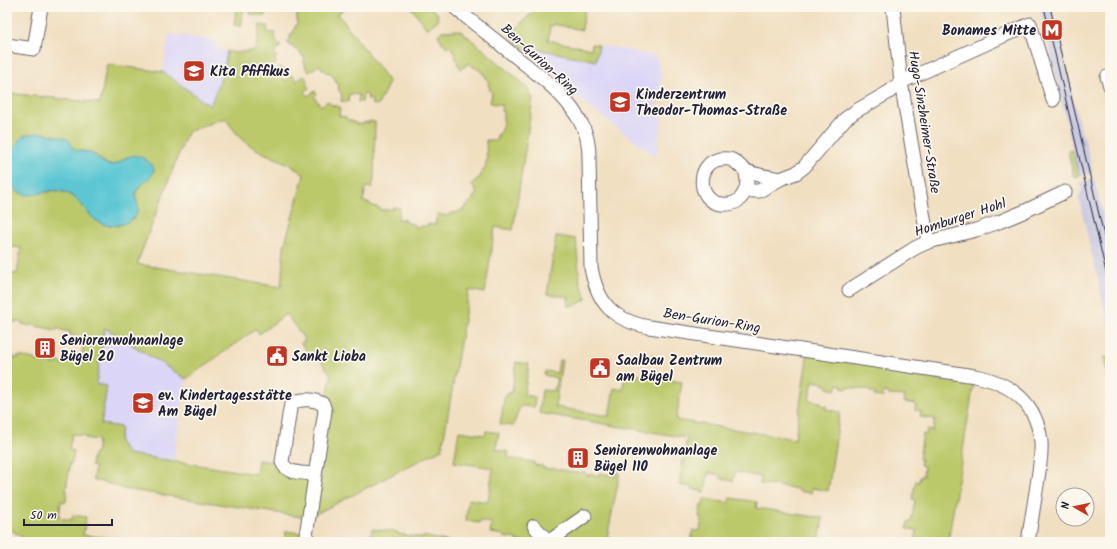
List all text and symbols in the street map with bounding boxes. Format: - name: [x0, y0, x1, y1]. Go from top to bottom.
- metro station icon: Bonames Mitte: [1039, 17, 1065, 43]
- street label: Ben-Gurion-Ring: [495, 19, 583, 101]
- place label: Bonames Mitte: [942, 20, 1036, 42]
- street label: Hugo-Sinzheimer-Straße: [902, 49, 946, 196]
- school or university icon: Kita Pfiffikus: [181, 58, 207, 84]
- place label: Kita Pfiffikus: [210, 61, 290, 83]
- place label: Kinderzentrum Theodor-Thomas-Straße: [636, 84, 787, 122]
- school or university icon: Kinderzentrum Theodor-Thomas-Straße: [607, 89, 633, 115]
- street label: Homburger Hohl: [912, 193, 1010, 243]
- street label: Ben-Gurion-Ring: [662, 302, 762, 340]
- place label: Seniorenwohnanlage Bügel 20: [60, 330, 183, 368]
- building icon: Seniorenwohnanlage Bügel 20: [32, 335, 58, 361]
- public building icon: Sankt Lioba: [264, 343, 290, 369]
- place label: Sankt Lioba: [292, 346, 366, 368]
- place label: Saalbau Zentrum am Bügel: [616, 350, 723, 388]
- public building icon: Saalbau Zentrum am Bügel: [587, 355, 613, 381]
- place label: ev. Kindertagesstätte Am Bügel: [158, 385, 292, 423]
- school or university icon: ev. Kindertagesstätte Am Bügel: [130, 390, 156, 416]
- place label: Seniorenwohnanlage Bügel 110: [594, 440, 717, 478]
- building icon: Seniorenwohnanlage Bügel 110: [565, 445, 591, 471]
- north arrow: [1055, 487, 1095, 527]
- scale bar: [24, 501, 112, 527]
- text: N: [1057, 501, 1076, 510]
- text: 50 m: [30, 506, 57, 525]

